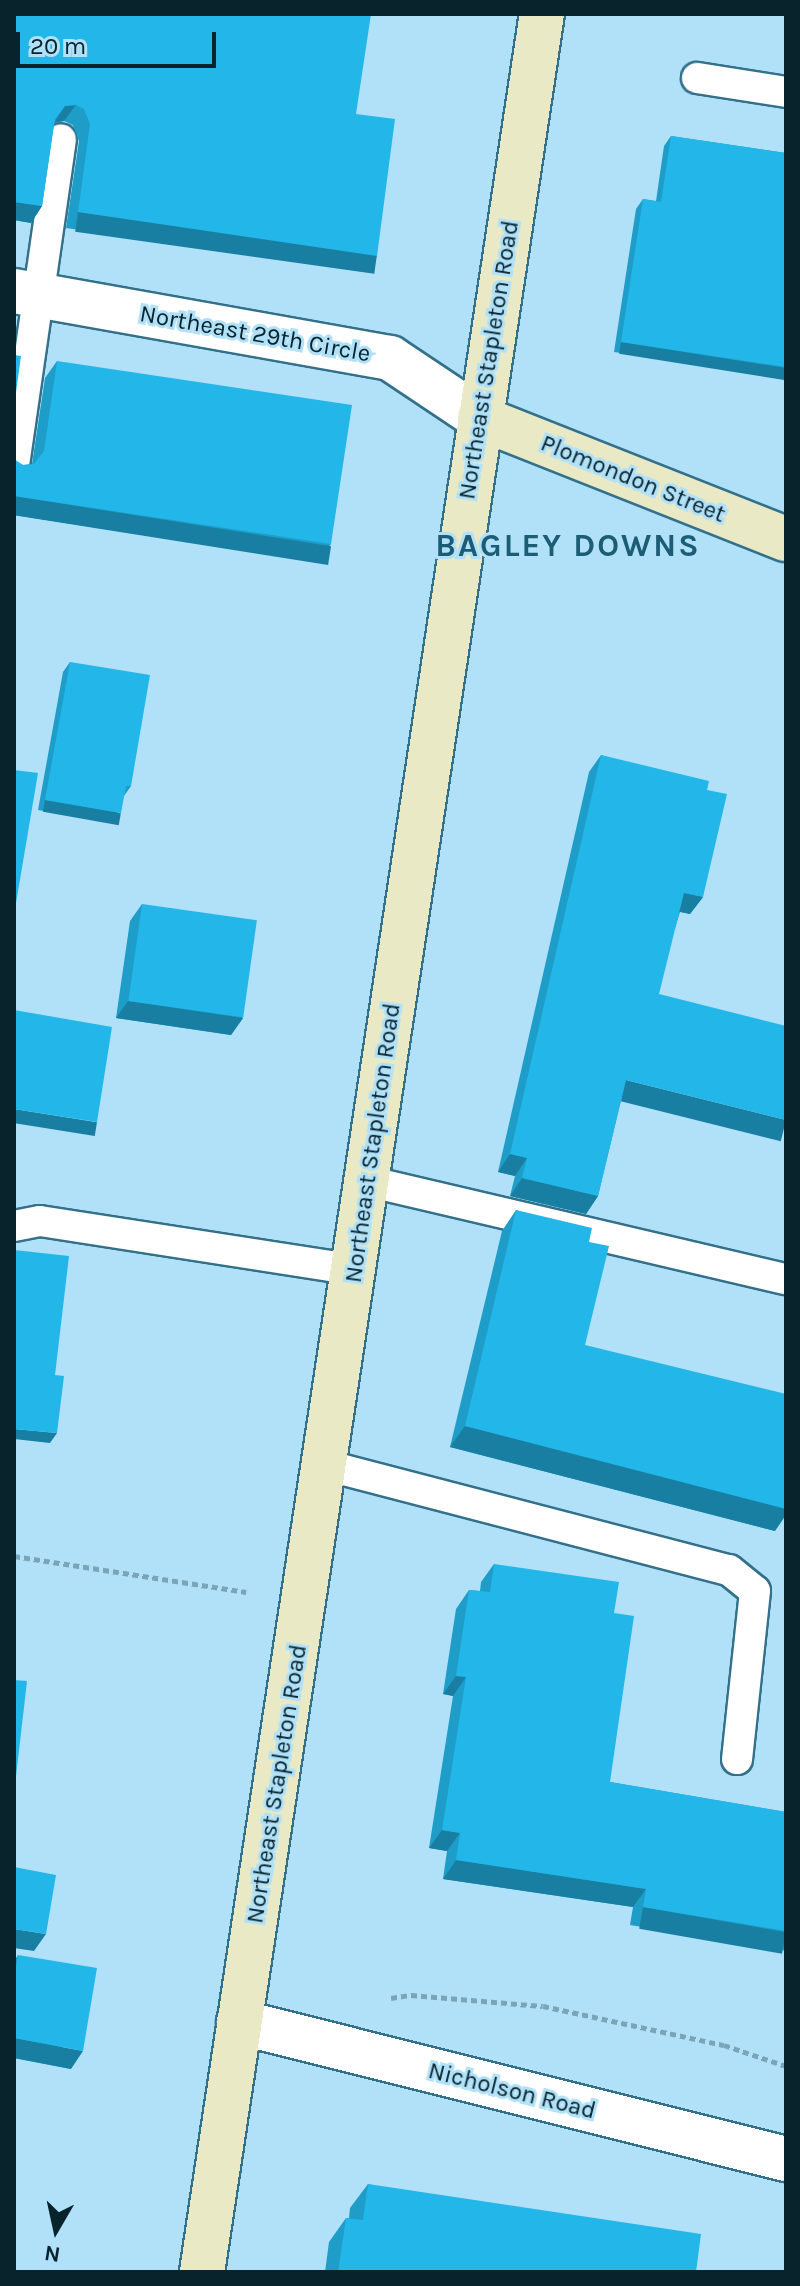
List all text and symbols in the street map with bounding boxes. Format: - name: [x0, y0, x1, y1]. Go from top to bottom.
- scale bar: [20, 16, 220, 66]
- text: 20 m: [30, 32, 86, 60]
- street label: Northeast Stapleton Road: [453, 218, 525, 502]
- street label: Northeast 29th Circle: [137, 300, 373, 368]
- street label: Plomondon Street: [536, 429, 730, 529]
- district label: BAGLEY DOWNS: [435, 527, 701, 565]
- street label: Northeast Stapleton Road: [339, 1001, 407, 1285]
- street label: Northeast Stapleton Road: [241, 1642, 313, 1926]
- street label: Nicholson Road: [425, 2056, 599, 2126]
- north arrow: [16, 2190, 96, 2270]
- text: N: [42, 2240, 62, 2268]

